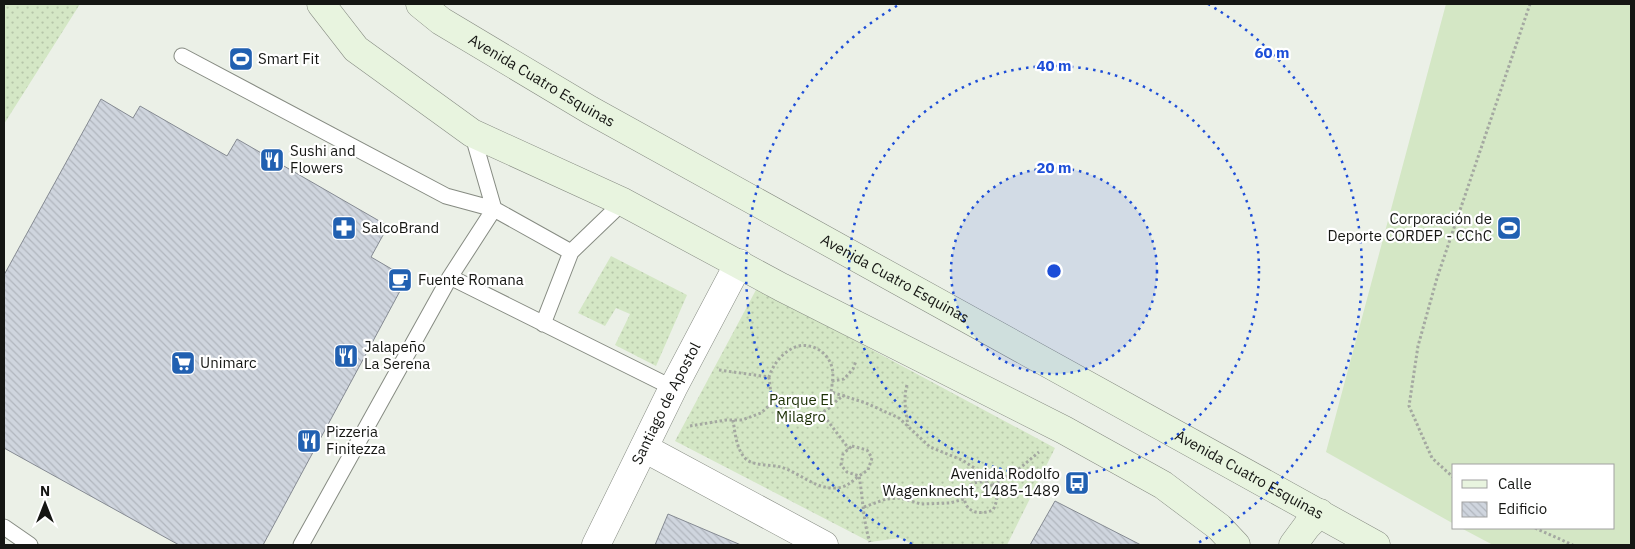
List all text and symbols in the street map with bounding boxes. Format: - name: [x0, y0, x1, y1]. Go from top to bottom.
- street label: Avenida Cuatro Esquinas: [465, 30, 618, 131]
- text: 60 m: [1255, 43, 1289, 62]
- sports icon: Smart Fit: [228, 46, 254, 72]
- place label: Smart Fit: [258, 49, 320, 68]
- text: 40 m: [1037, 56, 1071, 75]
- place label: Sushi and Flowers: [290, 141, 356, 177]
- restaurant icon: Sushi and Flowers: [259, 147, 285, 173]
- text: 20 m: [1037, 158, 1071, 177]
- place label: Corporación de Deporte CORDEP - CChC: [1327, 209, 1492, 245]
- pharmacy icon: SalcoBrand: [331, 215, 357, 241]
- sports icon: Corporación de Deporte CORDEP - CChC: [1496, 215, 1522, 241]
- place label: SalcoBrand: [362, 218, 439, 237]
- street label: Avenida Cuatro Esquinas: [817, 230, 973, 327]
- centre of rings: [1045, 262, 1063, 280]
- cafe icon: Fuente Romana: [387, 267, 413, 293]
- place label: Fuente Romana: [418, 270, 524, 289]
- place label: Jalapeño La Serena: [364, 337, 430, 373]
- street label: Santiago de Apostol: [627, 339, 704, 467]
- restaurant icon: Jalapeño La Serena: [333, 343, 359, 369]
- supermarket icon: Unimarc: [170, 350, 196, 376]
- place label: Unimarc: [200, 353, 257, 372]
- park label: Parque El Milagro: [769, 390, 833, 426]
- place label: Pizzeria Finitezza: [326, 422, 386, 458]
- street label: Avenida Cuatro Esquinas: [1172, 426, 1327, 523]
- restaurant icon: Pizzeria Finitezza: [296, 428, 322, 454]
- place label: Avenida Rodolfo Wagenknecht, 1485-1489: [883, 464, 1060, 500]
- legend: [1452, 464, 1615, 529]
- bus stop icon: Avenida Rodolfo Wagenknecht, 1485-1489: [1064, 470, 1090, 496]
- text: Calle: [1498, 474, 1532, 493]
- north arrow: [20, 479, 70, 529]
- text: N: [40, 482, 50, 500]
- text: Edificio: [1498, 499, 1547, 518]

